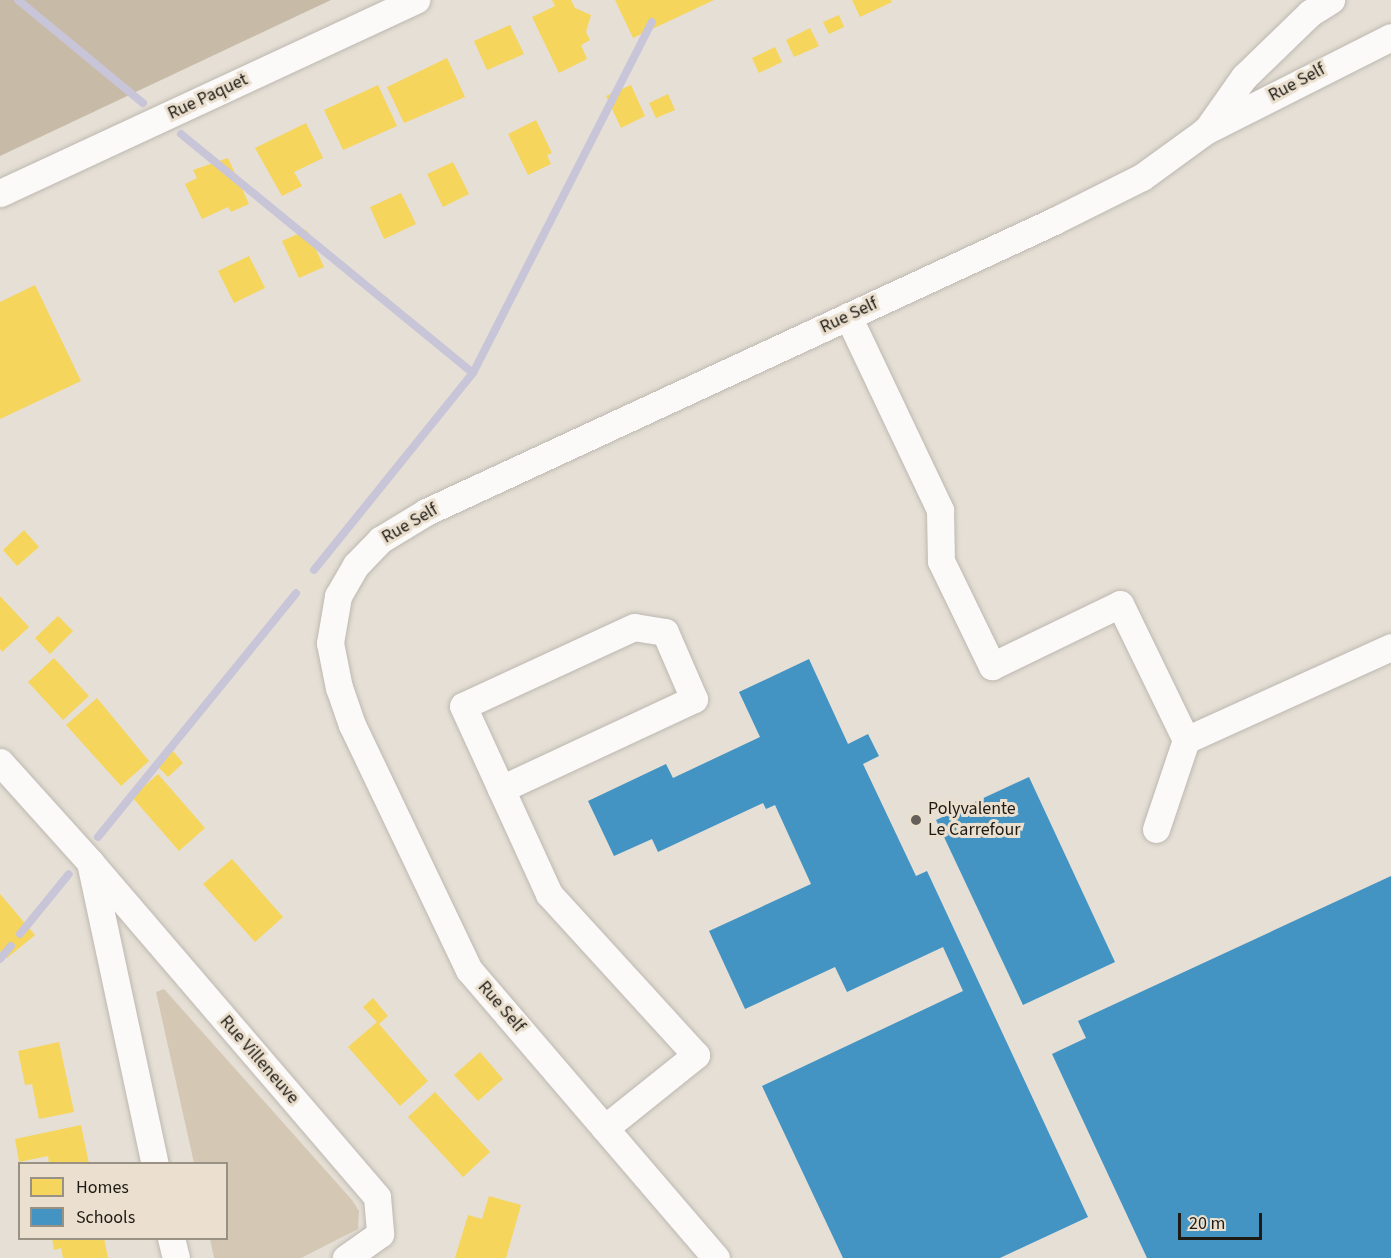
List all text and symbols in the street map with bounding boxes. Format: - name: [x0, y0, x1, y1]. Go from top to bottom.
- street label: Rue Self: [1265, 59, 1329, 107]
- street label: Rue Paquet: [165, 69, 251, 125]
- street label: Rue Self: [817, 293, 881, 339]
- street label: Rue Self: [378, 499, 442, 549]
- place label: Polyvalente Le Carrefour: [928, 799, 1020, 842]
- marker: Polyvalente Le Carrefour: [909, 813, 923, 827]
- street label: Rue Self: [473, 977, 529, 1037]
- street label: Rue Villeneuve: [215, 1011, 303, 1109]
- legend: [18, 1162, 228, 1240]
- text: Homes: [76, 1175, 129, 1200]
- scale bar: [1181, 1201, 1265, 1239]
- text: Schools: [76, 1205, 135, 1230]
- text: 20 m: [1189, 1211, 1225, 1236]

